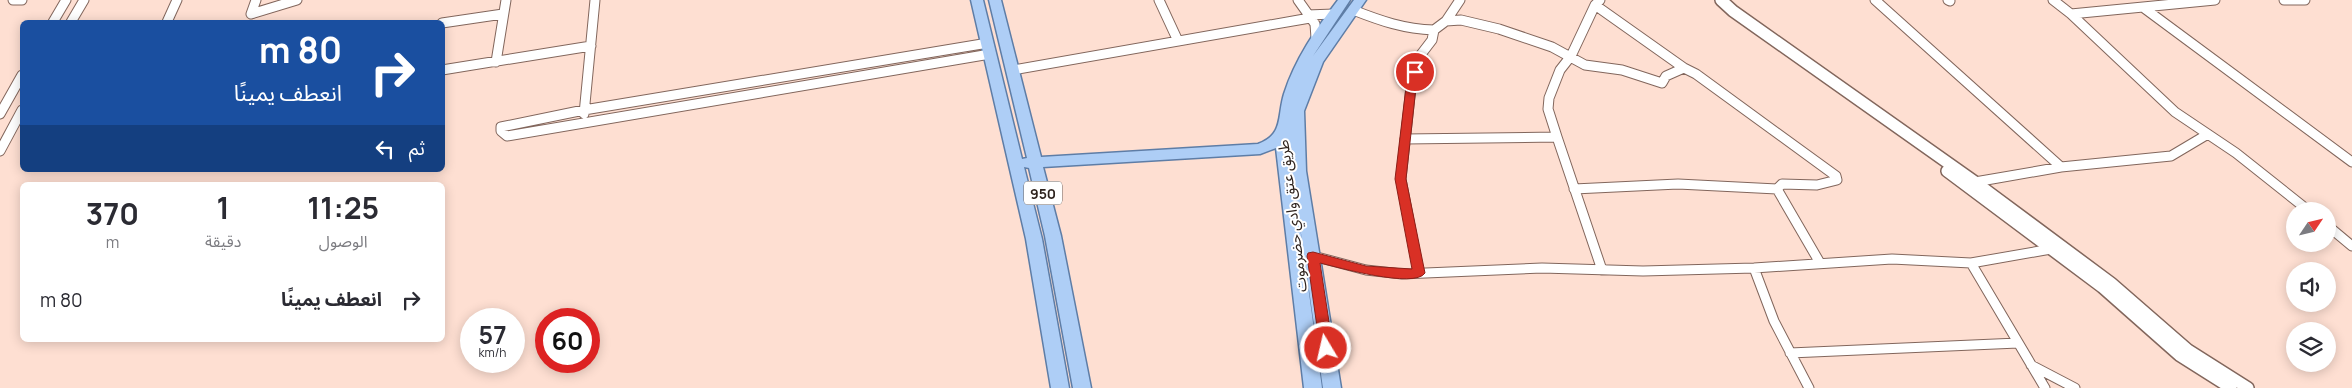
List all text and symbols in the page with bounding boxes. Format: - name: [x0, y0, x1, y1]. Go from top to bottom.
- text: 80 m: [259, 26, 342, 74]
- icon: right: [360, 40, 425, 105]
- pin: [1394, 51, 1436, 93]
- icon: arrive: [1401, 58, 1429, 86]
- text: انعطف يمينًا: [234, 78, 342, 108]
- icon: left: [371, 135, 399, 163]
- text: ثم: [409, 135, 425, 161]
- street label: طريق عتق وادي حضرموت: [1272, 138, 1313, 294]
- road number: 950: [1024, 182, 1062, 204]
- text: 1: [217, 187, 230, 228]
- text: 11:25: [307, 187, 379, 228]
- text: 370: [86, 193, 139, 234]
- north arrow: [2286, 202, 2336, 252]
- map controls: [2286, 202, 2336, 372]
- text: دقيقة: [205, 230, 241, 252]
- text: الوصول: [319, 230, 367, 252]
- text: m: [106, 231, 119, 253]
- button: sound: [2286, 262, 2336, 312]
- text: انعطف يمينًا: [281, 286, 382, 312]
- icon: right: [397, 286, 425, 314]
- text: 80 m: [40, 287, 83, 313]
- speed limit sign: 60: [535, 308, 600, 373]
- text: 57: [479, 317, 507, 352]
- position arrow: [1299, 321, 1351, 373]
- button: layers: [2286, 322, 2336, 372]
- text: km/h: [479, 344, 506, 361]

